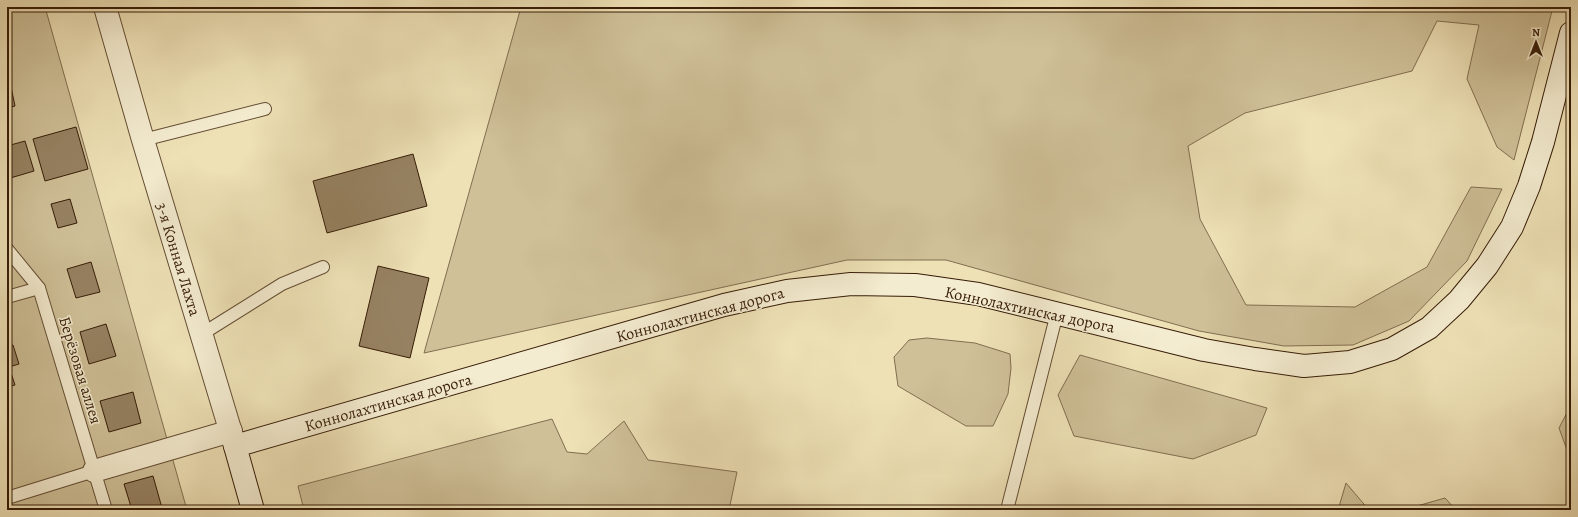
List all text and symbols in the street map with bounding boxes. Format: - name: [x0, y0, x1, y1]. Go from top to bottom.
- north arrow: [1516, 22, 1556, 62]
- text: N: [1532, 25, 1540, 40]
- street label: 3-я Конная Лахта: [150, 200, 206, 319]
- street label: Коннолахтинская дорога: [943, 281, 1117, 339]
- street label: Коннолахтинская дорога: [614, 282, 787, 348]
- street label: Берёзовая аллея: [53, 314, 107, 427]
- street label: Коннолахтинская дорога: [302, 368, 475, 437]

